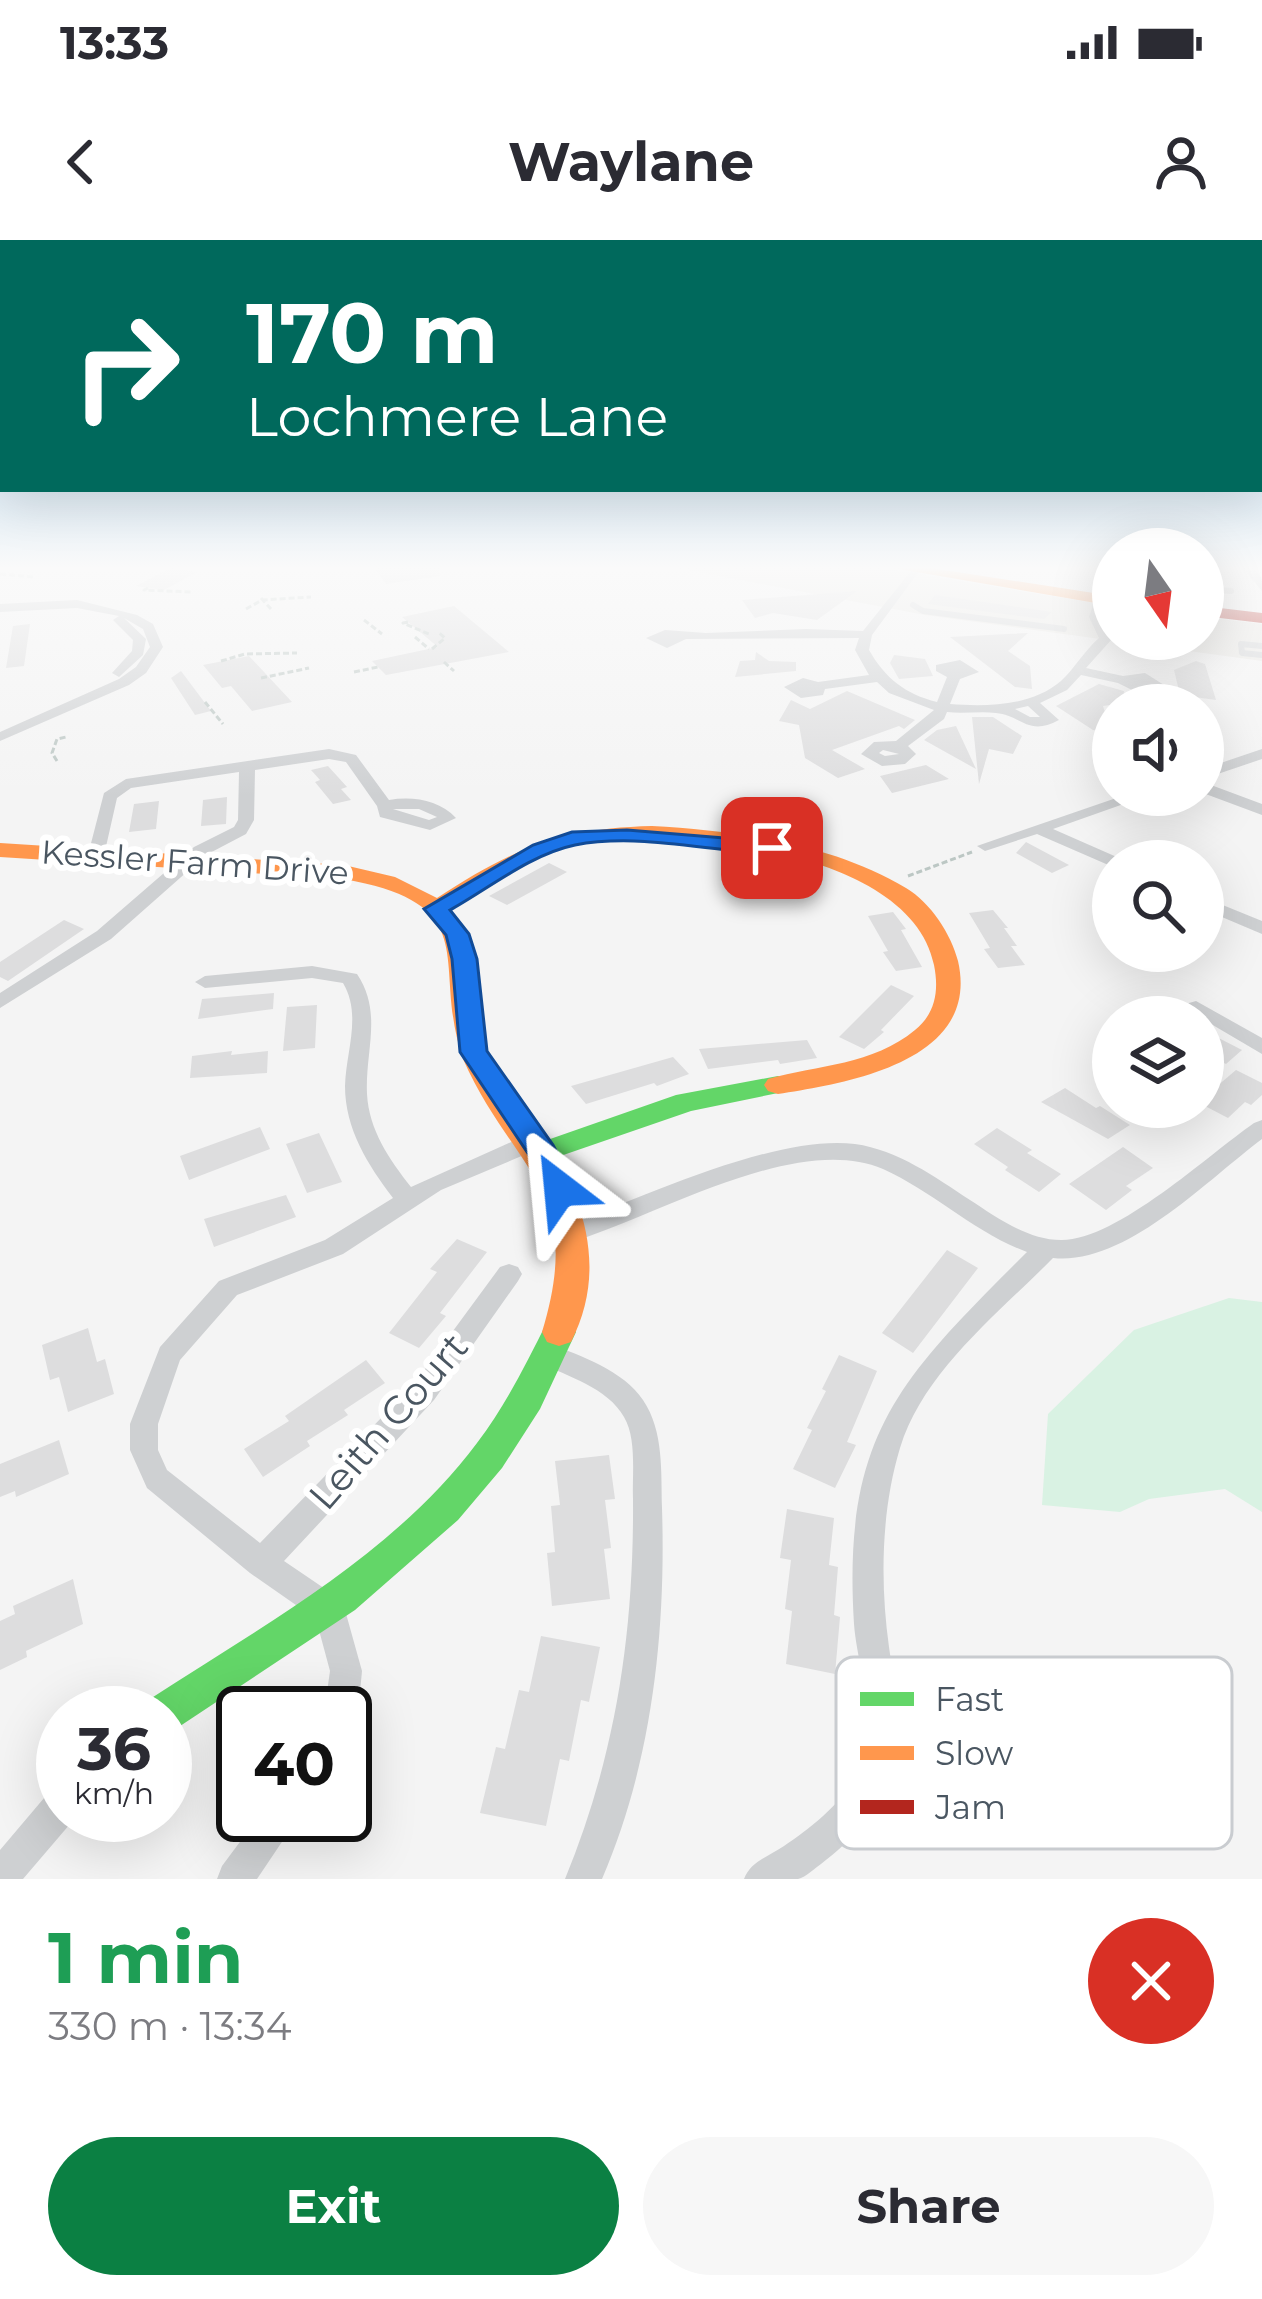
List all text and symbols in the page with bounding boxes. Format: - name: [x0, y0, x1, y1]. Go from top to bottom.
- text: 13:33: [60, 15, 169, 70]
- icon: back: [48, 129, 114, 195]
- text: Waylane: [508, 129, 754, 195]
- icon: person: [1148, 129, 1214, 195]
- text: 170 m: [246, 282, 498, 384]
- icon: right: [48, 288, 204, 444]
- text: Lochmere Lane: [246, 384, 668, 450]
- north arrow: [1092, 528, 1224, 660]
- map controls: [1092, 528, 1224, 1128]
- button: sound: [1092, 684, 1224, 816]
- pin: [721, 797, 823, 899]
- icon: arrive: [739, 815, 805, 881]
- street label: Kessler Farm Drive: [40, 831, 350, 893]
- button: search: [1092, 840, 1224, 972]
- button: layers: [1092, 996, 1224, 1128]
- position arrow: [497, 1126, 623, 1252]
- street label: Leith Court: [298, 1323, 478, 1519]
- legend: [836, 1657, 1232, 1849]
- text: Fast: [935, 1679, 1004, 1719]
- speed limit sign: 40: [216, 1686, 372, 1842]
- text: 36: [77, 1712, 151, 1785]
- text: Slow: [935, 1733, 1013, 1773]
- text: km/h: [74, 1775, 154, 1812]
- text: Jam: [934, 1787, 1006, 1827]
- text: 1 min: [48, 1913, 244, 2001]
- button: close: [1088, 1918, 1214, 2044]
- text: 330 m · 13:34: [48, 2002, 292, 2050]
- button: Exit: [48, 2137, 619, 2275]
- button: Share: [643, 2137, 1214, 2275]

